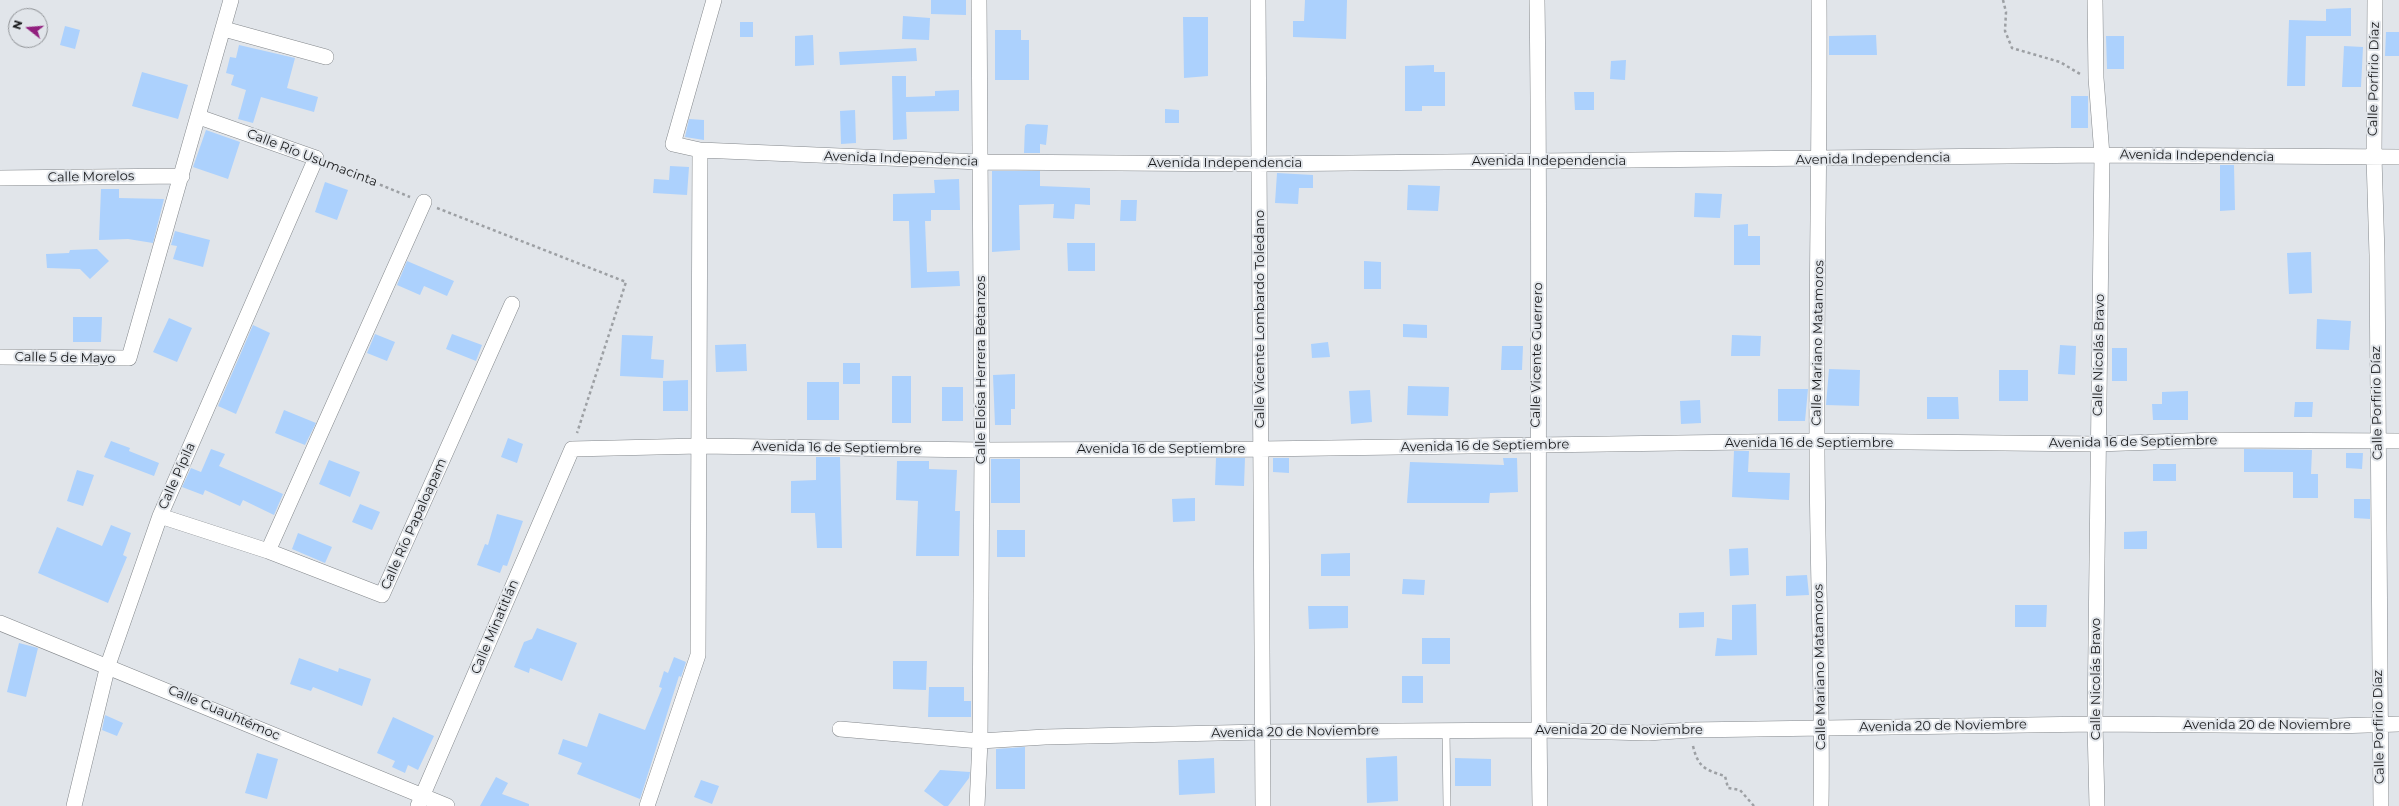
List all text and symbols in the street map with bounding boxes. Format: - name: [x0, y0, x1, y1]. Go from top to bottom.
- north arrow: [8, 8, 48, 48]
- text: N: [9, 18, 25, 31]
- street label: Calle Porfirio Díaz: [2365, 22, 2383, 136]
- street label: Calle Río Usumacinta: [245, 126, 379, 190]
- street label: Avenida Independencia: [2120, 147, 2274, 165]
- street label: Avenida Independencia: [824, 149, 978, 169]
- street label: Avenida Independencia: [1796, 150, 1950, 168]
- street label: Avenida Independencia: [1472, 153, 1626, 169]
- street label: Avenida Independencia: [1148, 155, 1302, 171]
- street label: Calle Morelos: [48, 168, 134, 186]
- street label: Calle Vicente Lombardo Toledano: [1252, 210, 1268, 428]
- street label: Calle Mariano Matamoros: [1809, 260, 1827, 426]
- street label: Calle Eloísa Herrera Betanzos: [973, 276, 989, 464]
- street label: Calle Vicente Guerrero: [1528, 282, 1546, 428]
- street label: Calle Nicolás Bravo: [2090, 294, 2108, 416]
- street label: Calle Porfirio Díaz: [2368, 346, 2386, 460]
- street label: Calle 5 de Mayo: [15, 349, 115, 367]
- street label: Avenida 16 de Septiembre: [2049, 433, 2217, 451]
- street label: Avenida 16 de Septiembre: [1725, 435, 1893, 451]
- street label: Avenida 16 de Septiembre: [1401, 437, 1569, 455]
- street label: Avenida 16 de Septiembre: [753, 439, 921, 457]
- street label: Calle Pípila: [155, 440, 199, 512]
- street label: Avenida 16 de Septiembre: [1077, 441, 1245, 457]
- street label: Calle Río Papaloapam: [378, 456, 450, 592]
- street label: Calle Minatitlán: [468, 577, 522, 677]
- street label: Calle Mariano Matamoros: [1811, 584, 1829, 750]
- street label: Calle Nicolás Bravo: [2088, 618, 2104, 740]
- street label: Calle Porfirio Díaz: [2370, 670, 2388, 784]
- street label: Calle Cuauhtémoc: [166, 682, 282, 744]
- street label: Avenida 20 de Noviembre: [1859, 717, 2027, 735]
- street label: Avenida 20 de Noviembre: [2183, 717, 2351, 733]
- street label: Avenida 20 de Noviembre: [1535, 722, 1703, 738]
- street label: Avenida 20 de Noviembre: [1211, 723, 1379, 741]

